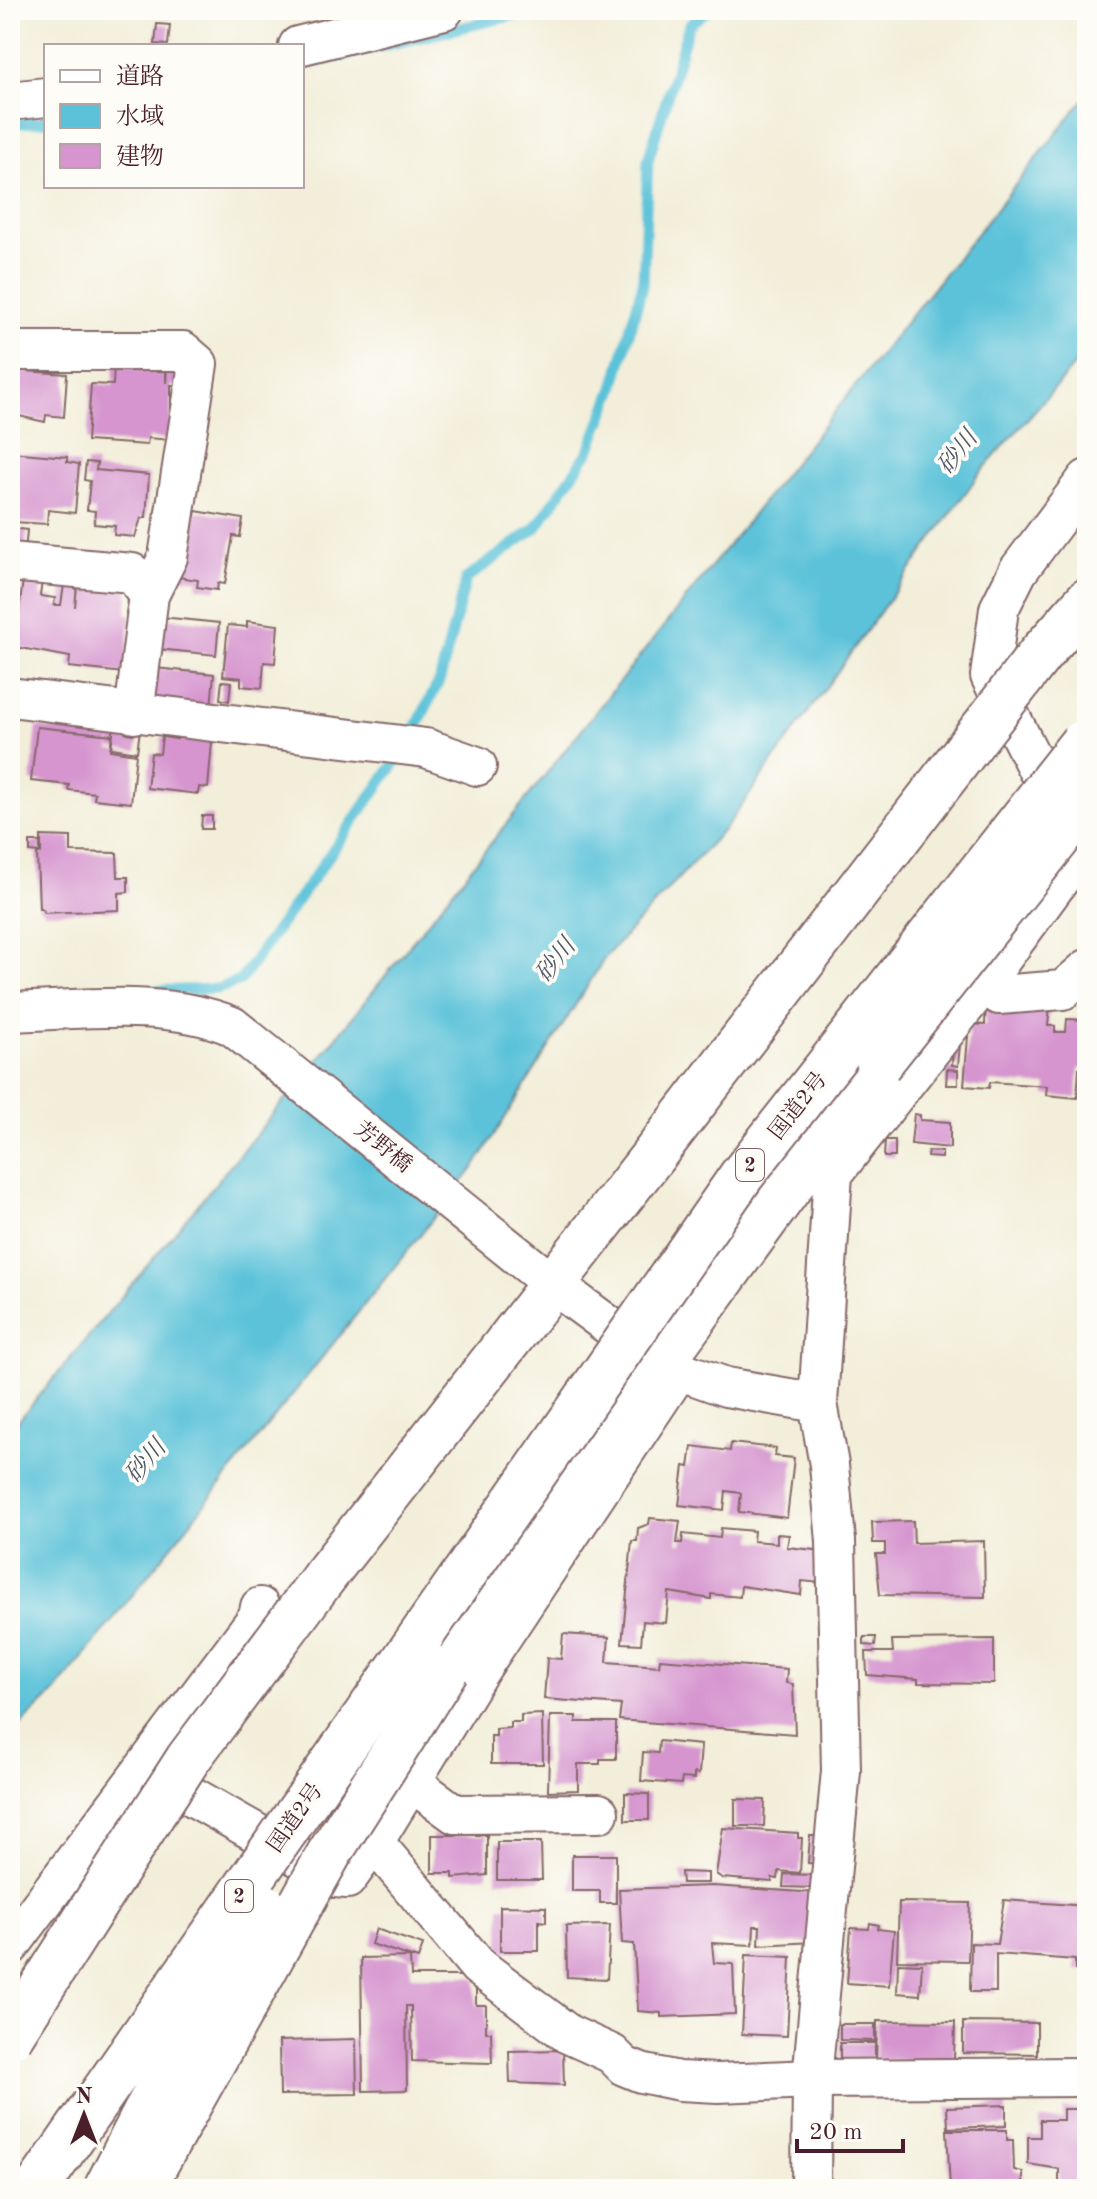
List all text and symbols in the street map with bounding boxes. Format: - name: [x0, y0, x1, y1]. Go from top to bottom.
- legend: [44, 44, 304, 188]
- text: 道路: [116, 63, 164, 90]
- text: 水域: [116, 103, 164, 130]
- text: 建物: [116, 143, 164, 170]
- water label: 砂川: [932, 423, 985, 480]
- water label: 砂川: [530, 931, 583, 988]
- street label: 国道2号: [764, 1067, 831, 1144]
- street label: 芳野橋: [350, 1117, 417, 1177]
- road number: 2: [736, 1149, 764, 1181]
- water label: 砂川: [120, 1432, 173, 1488]
- street label: 国道2号: [262, 1778, 327, 1857]
- road number: 2: [225, 1880, 253, 1912]
- north arrow: [44, 2075, 124, 2155]
- text: N: [76, 2086, 93, 2108]
- scale bar: [797, 2103, 903, 2153]
- text: 20 m: [809, 2121, 863, 2145]

